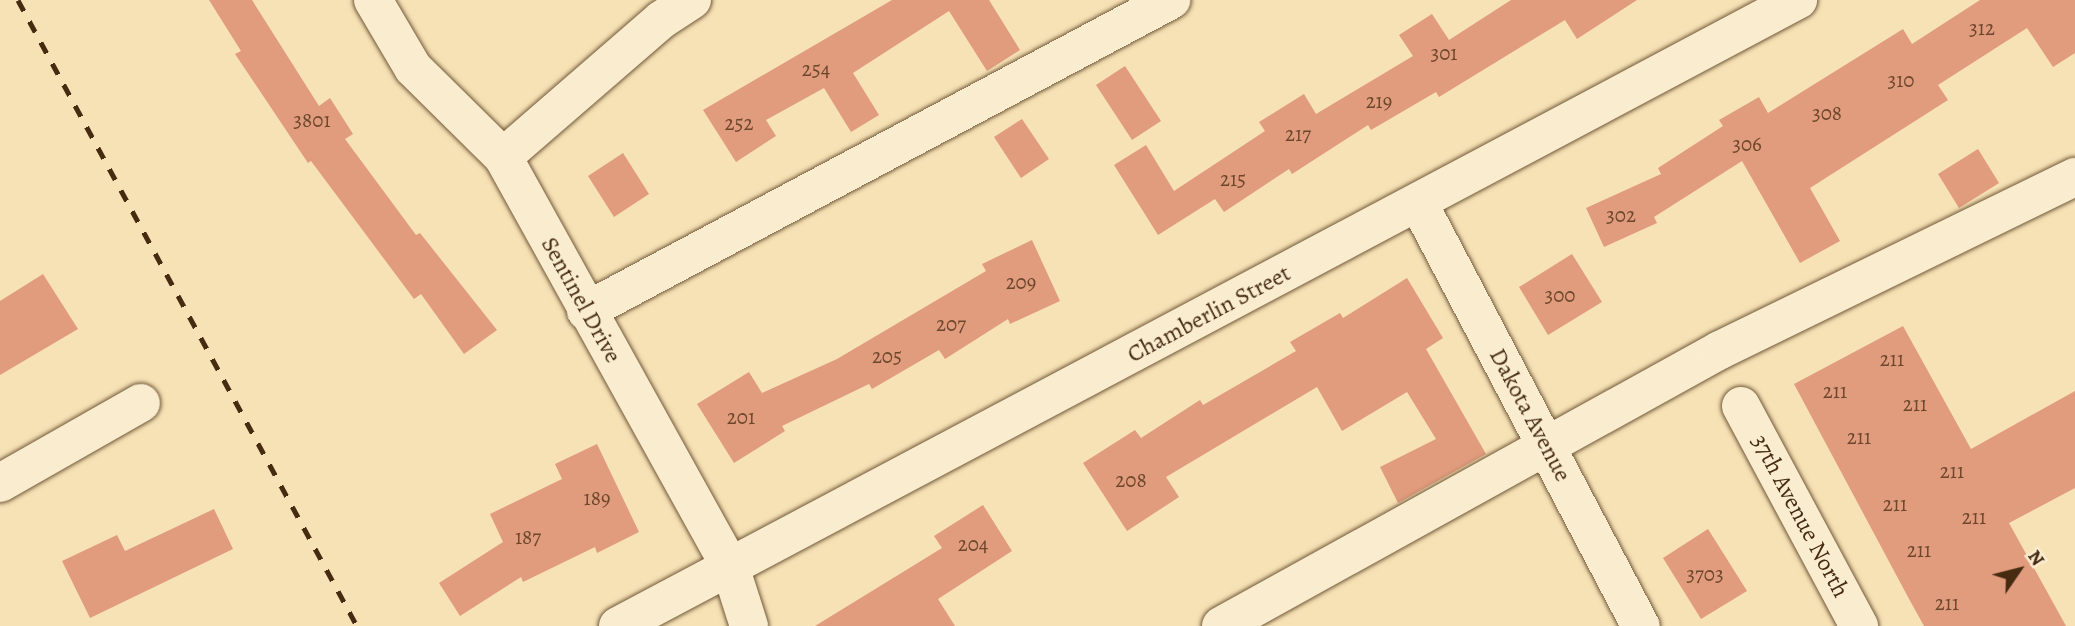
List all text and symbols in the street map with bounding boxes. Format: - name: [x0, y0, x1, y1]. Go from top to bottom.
- house number: 312: [1969, 15, 1995, 41]
- house number: 301: [1430, 40, 1458, 66]
- house number: 254: [802, 56, 830, 82]
- house number: 310: [1887, 67, 1915, 93]
- house number: 219: [1366, 88, 1392, 114]
- house number: 308: [1812, 100, 1842, 126]
- house number: 3801: [293, 107, 331, 133]
- house number: 252: [725, 110, 753, 136]
- house number: 217: [1285, 121, 1311, 147]
- house number: 306: [1732, 131, 1762, 157]
- house number: 215: [1220, 166, 1246, 192]
- house number: 302: [1606, 202, 1636, 228]
- street label: Sentinel Drive: [535, 232, 627, 368]
- street label: Chamberlin Street: [1122, 259, 1296, 369]
- house number: 209: [1006, 269, 1036, 295]
- house number: 300: [1544, 282, 1576, 308]
- house number: 207: [936, 311, 966, 337]
- house number: 205: [872, 343, 902, 369]
- street label: Dakota Avenue: [1483, 343, 1577, 487]
- house number: 211: [1880, 346, 1904, 372]
- house number: 211: [1823, 378, 1847, 404]
- house number: 211: [1903, 391, 1927, 417]
- house number: 201: [727, 404, 755, 430]
- house number: 211: [1847, 424, 1871, 450]
- street label: 37th Avenue North: [1745, 430, 1855, 602]
- house number: 211: [1940, 458, 1964, 484]
- house number: 208: [1115, 467, 1147, 493]
- house number: 189: [584, 485, 610, 511]
- house number: 211: [1883, 491, 1907, 517]
- house number: 211: [1962, 504, 1986, 530]
- house number: 187: [515, 524, 541, 550]
- house number: 204: [958, 531, 988, 557]
- north arrow: [1984, 535, 2054, 605]
- house number: 211: [1907, 537, 1931, 563]
- text: N: [2022, 545, 2051, 571]
- house number: 3703: [1686, 561, 1724, 587]
- house number: 211: [1935, 590, 1959, 616]

